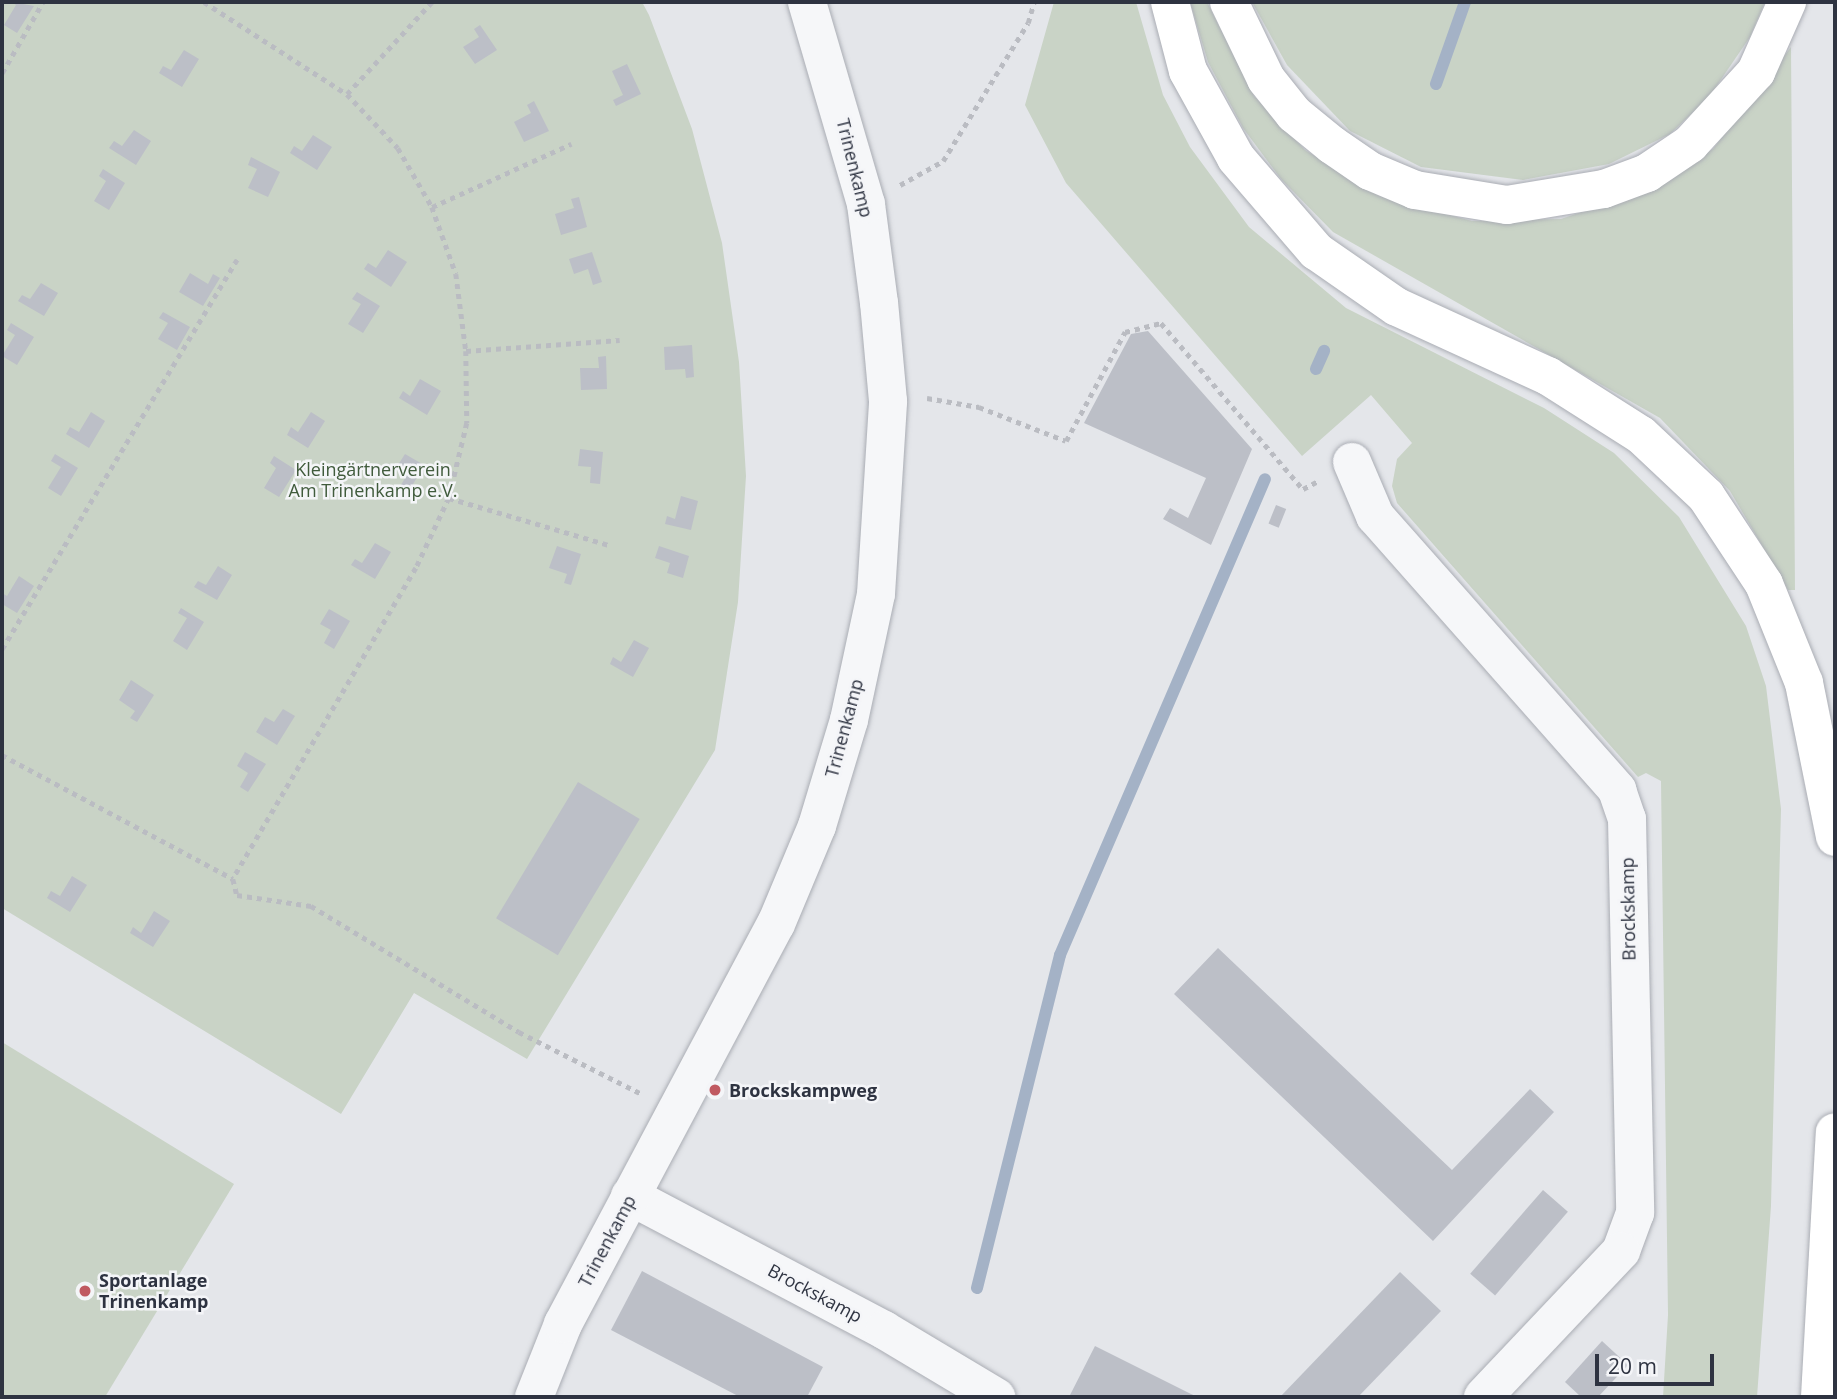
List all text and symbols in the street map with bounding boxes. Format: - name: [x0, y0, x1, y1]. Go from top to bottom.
- street label: Trinenkamp: [832, 116, 878, 220]
- park label: Kleingärtnerverein Am Trinenkamp e.V.: [289, 459, 457, 502]
- street label: Trinenkamp: [820, 676, 868, 780]
- street label: Brockskamp: [1616, 857, 1640, 961]
- place label: Brockskampweg: [729, 1079, 877, 1101]
- marker: Brockskampweg: [707, 1082, 723, 1098]
- street label: Trinenkamp: [574, 1191, 640, 1291]
- street label: Brockskamp: [764, 1259, 866, 1327]
- place label: Sportanlage Trinenkamp: [99, 1270, 208, 1312]
- marker: Sportanlage Trinenkamp: [77, 1283, 93, 1299]
- scale bar: [1599, 1340, 1718, 1384]
- text: 20 m: [1608, 1352, 1657, 1380]

